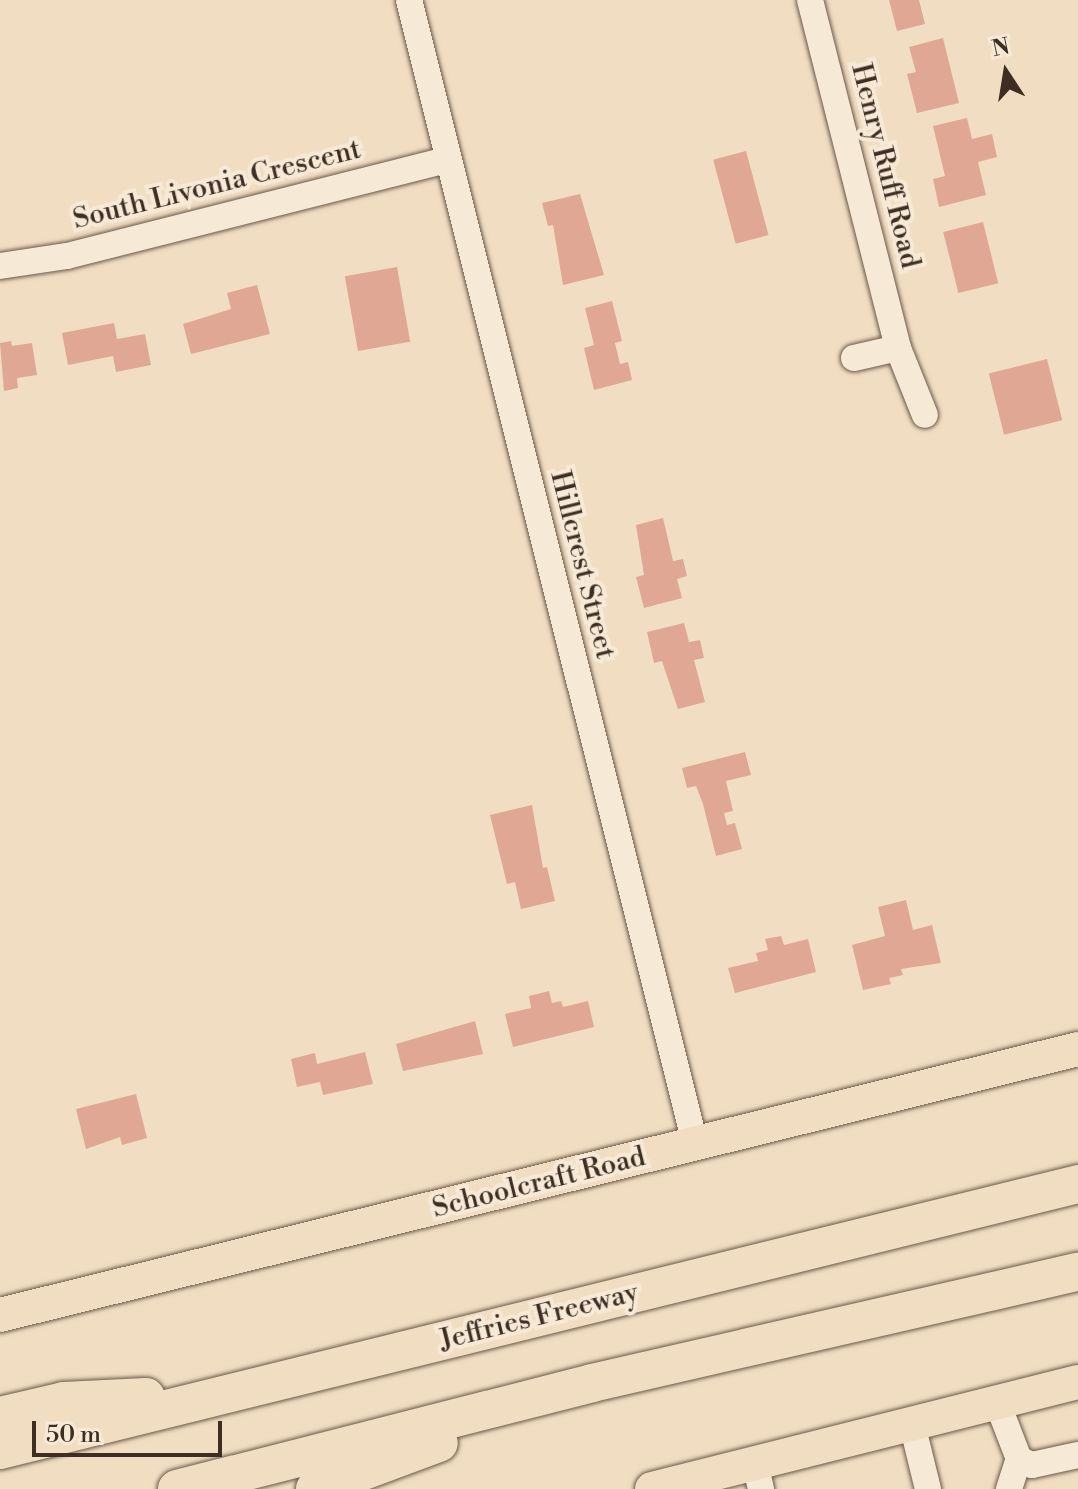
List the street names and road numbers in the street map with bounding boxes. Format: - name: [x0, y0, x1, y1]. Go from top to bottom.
- street label: Henry Ruff Road: [843, 60, 927, 272]
- street label: South Livonia Crescent: [70, 133, 364, 237]
- street label: Hillcrest Street: [542, 467, 622, 663]
- street label: Schoolcraft Road: [429, 1140, 649, 1226]
- street label: Jeffries Freeway: [436, 1276, 642, 1358]

